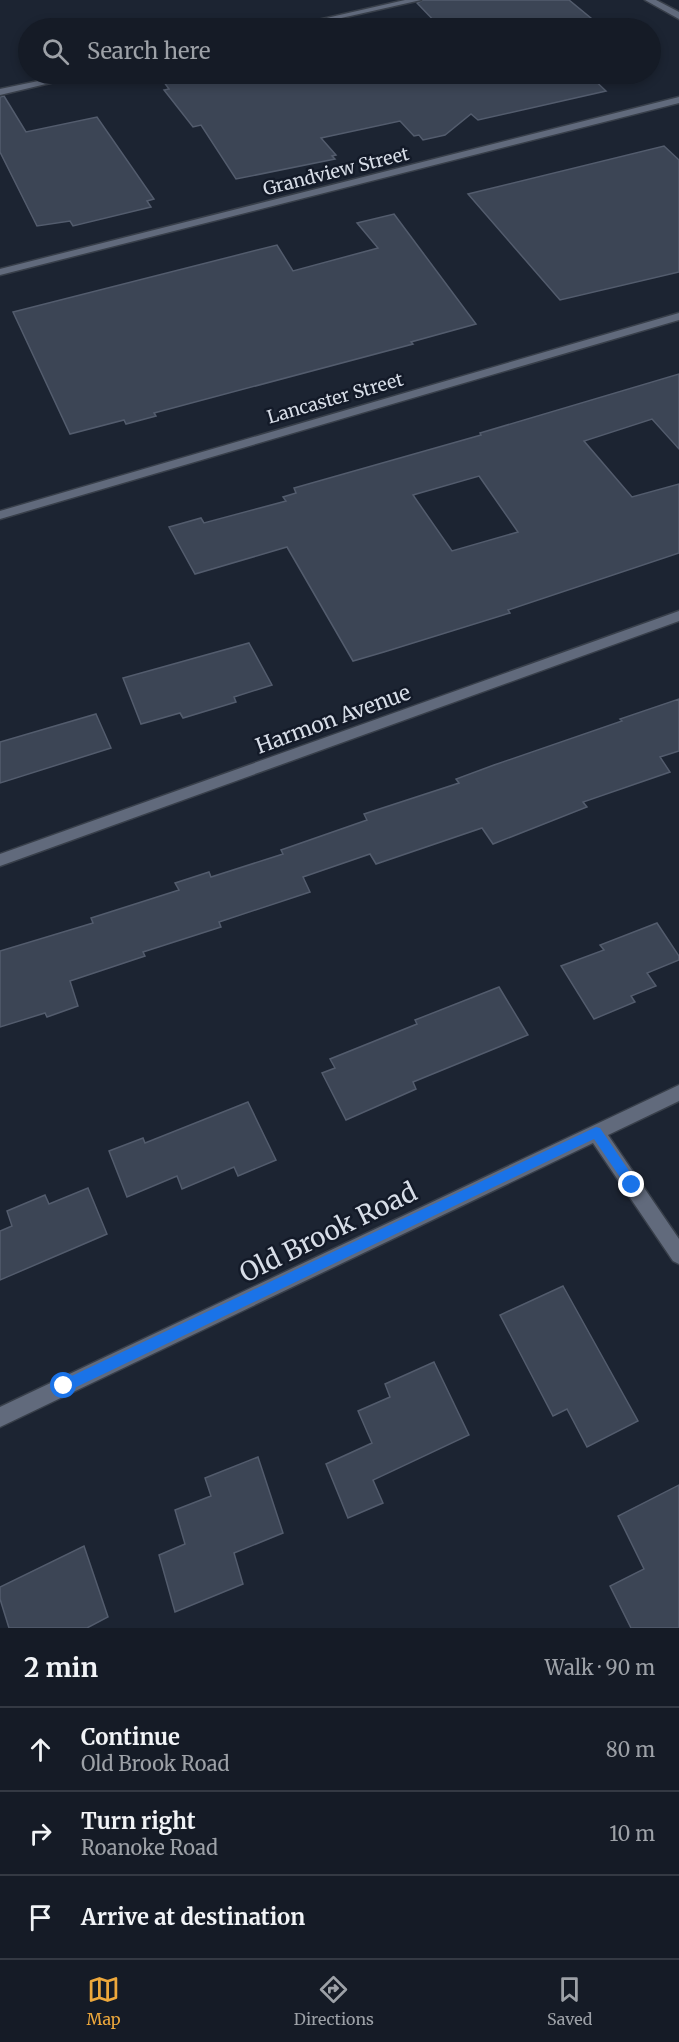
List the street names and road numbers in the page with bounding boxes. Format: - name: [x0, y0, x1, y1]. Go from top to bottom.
- street label: Grandview Street: [261, 142, 411, 200]
- street label: Lancaster Street: [264, 368, 406, 428]
- street label: Harmon Avenue: [252, 678, 414, 760]
- street label: Old Brook Road: [234, 1175, 422, 1289]

